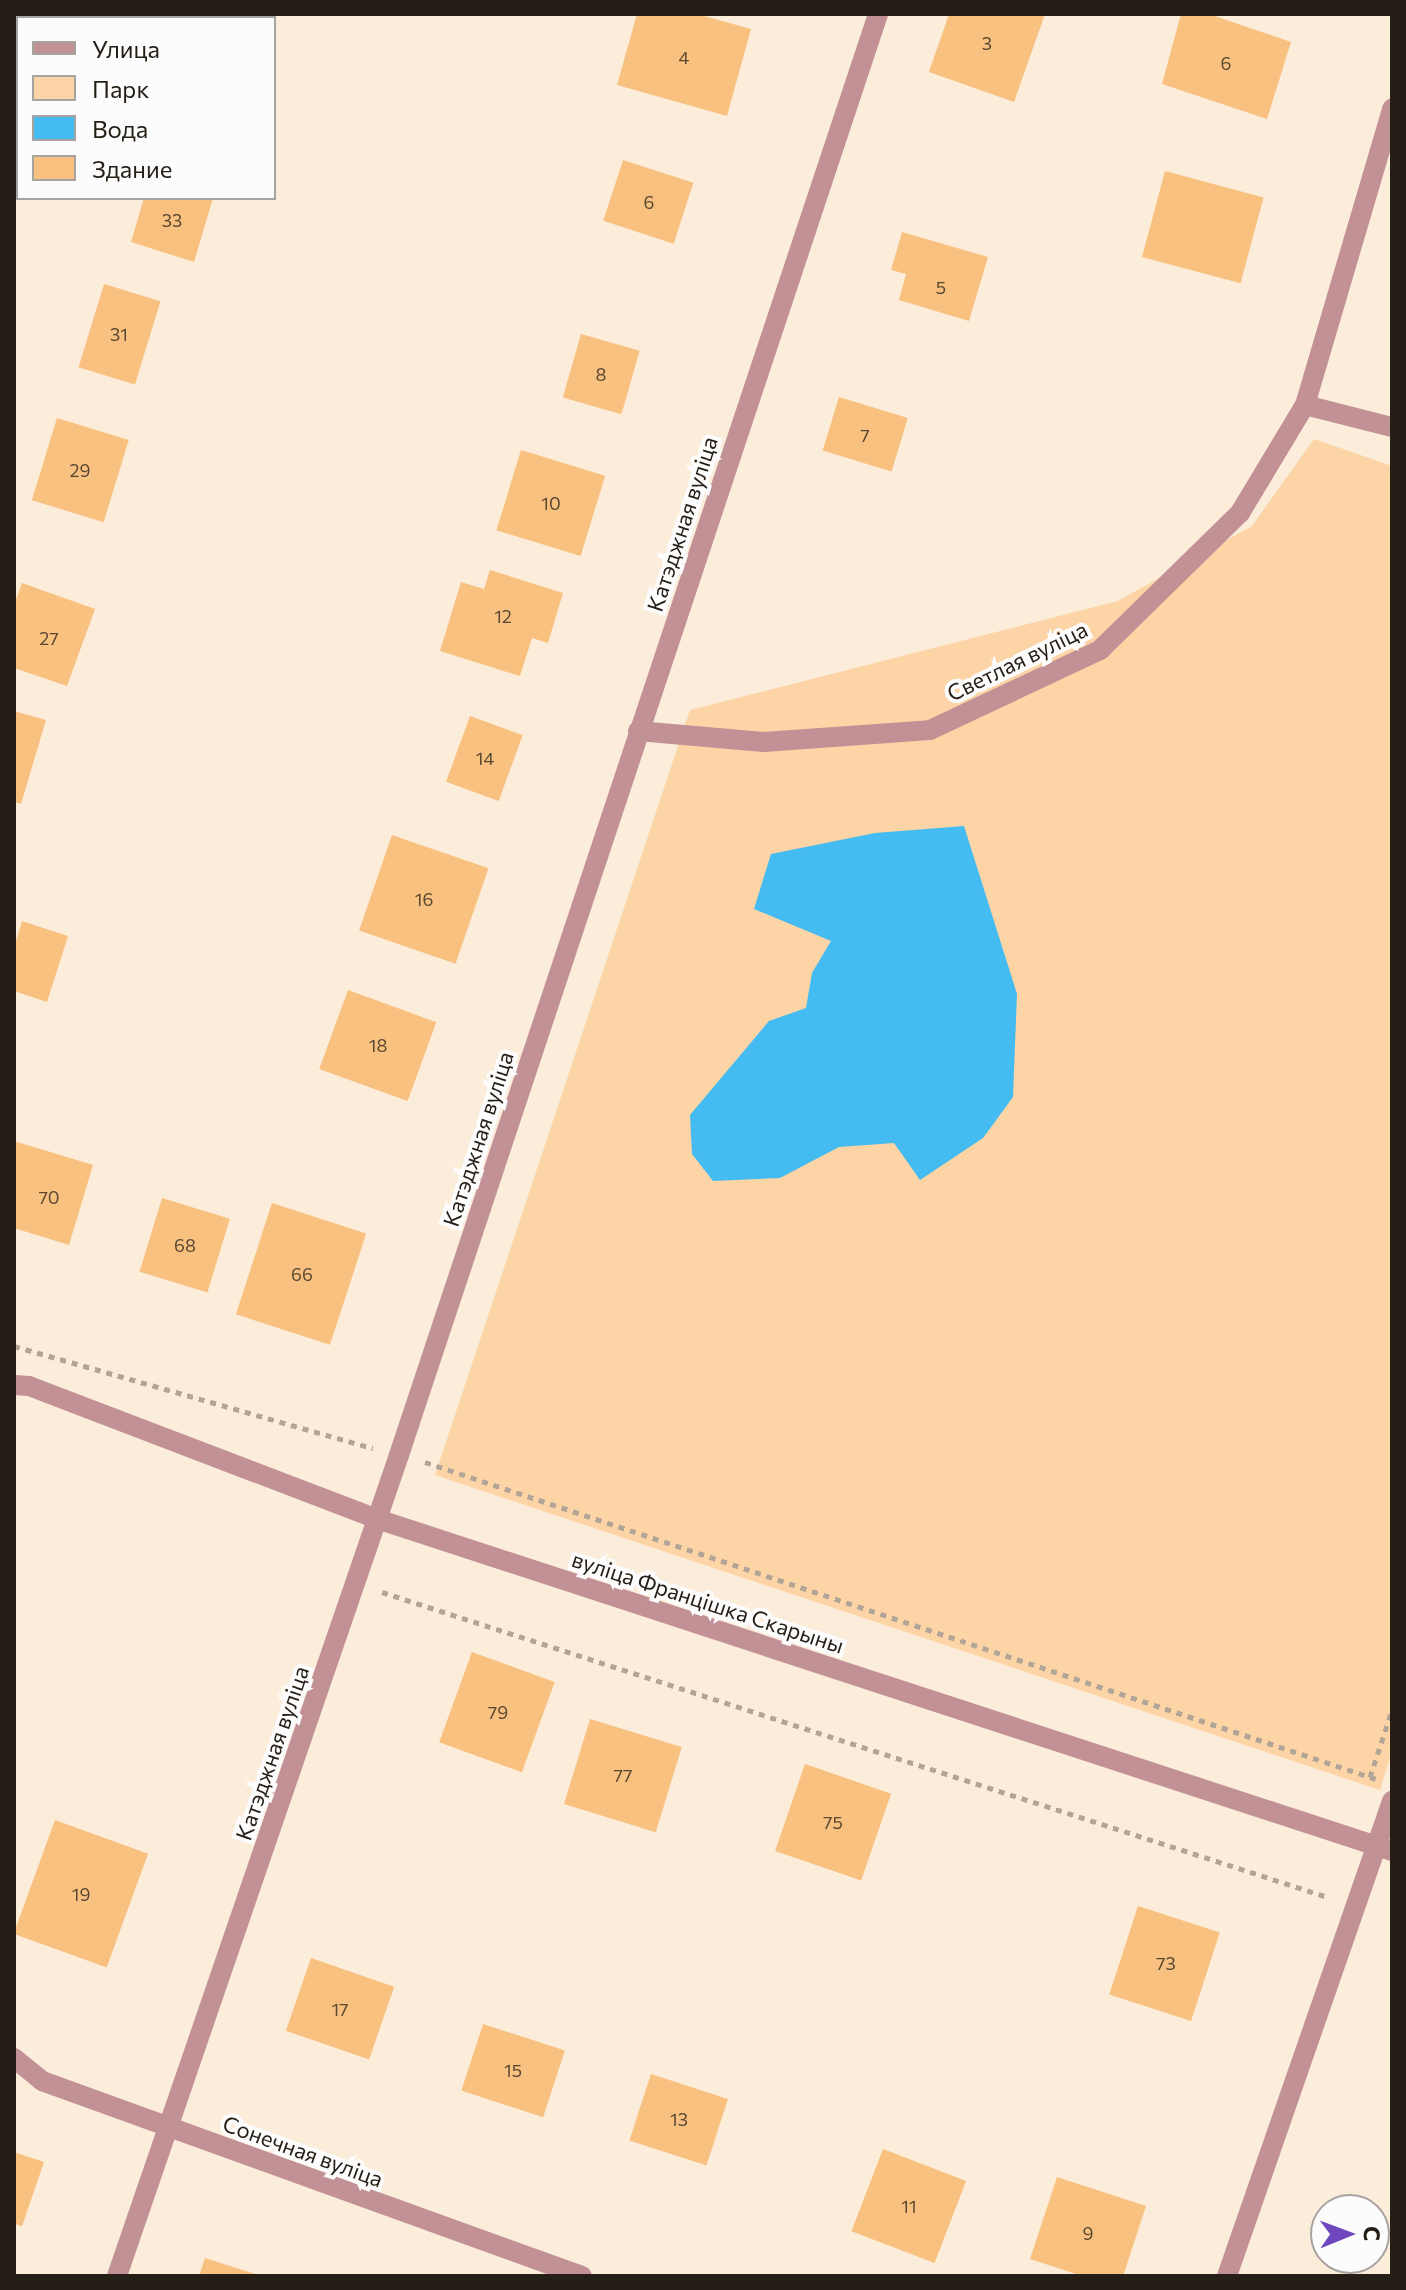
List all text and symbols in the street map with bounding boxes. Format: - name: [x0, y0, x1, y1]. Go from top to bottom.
- legend: [16, 16, 276, 200]
- house number: 3: [982, 32, 992, 54]
- text: Улица: [92, 34, 160, 63]
- house number: 4: [679, 46, 689, 68]
- house number: 6: [1221, 52, 1231, 74]
- text: Парк: [92, 74, 149, 103]
- text: Вода: [92, 114, 148, 143]
- text: Здание: [92, 154, 172, 183]
- house number: 6: [644, 191, 654, 213]
- house number: 33: [162, 209, 182, 231]
- house number: 5: [936, 276, 946, 298]
- house number: 31: [110, 323, 128, 345]
- house number: 8: [596, 363, 606, 385]
- house number: 7: [860, 424, 870, 446]
- street label: Катэджная вуліца: [641, 433, 723, 615]
- house number: 29: [70, 459, 90, 481]
- house number: 10: [541, 492, 561, 514]
- house number: 12: [494, 605, 512, 627]
- street label: Светлая вуліца: [942, 616, 1092, 706]
- house number: 27: [39, 627, 59, 649]
- house number: 14: [476, 747, 494, 769]
- house number: 16: [415, 888, 433, 910]
- house number: 18: [369, 1034, 387, 1056]
- street label: Катэджная вуліца: [437, 1048, 519, 1230]
- house number: 70: [38, 1186, 60, 1208]
- house number: 68: [174, 1234, 196, 1256]
- house number: 66: [291, 1263, 313, 1285]
- street label: вуліца Францішка Скарыны: [569, 1546, 847, 1658]
- street label: Катэджная вуліца: [230, 1663, 314, 1843]
- house number: 79: [488, 1701, 508, 1723]
- house number: 77: [613, 1764, 633, 1786]
- house number: 75: [823, 1811, 843, 1833]
- house number: 19: [72, 1883, 90, 1905]
- house number: 73: [1156, 1952, 1176, 1974]
- house number: 17: [331, 1998, 349, 2020]
- house number: 15: [504, 2059, 522, 2081]
- house number: 13: [670, 2108, 688, 2130]
- street label: Сонечная вуліца: [219, 2110, 387, 2192]
- north arrow: [1310, 2194, 1390, 2274]
- house number: 11: [901, 2195, 917, 2217]
- house number: 9: [1083, 2222, 1093, 2244]
- text: С: [1359, 2226, 1386, 2241]

